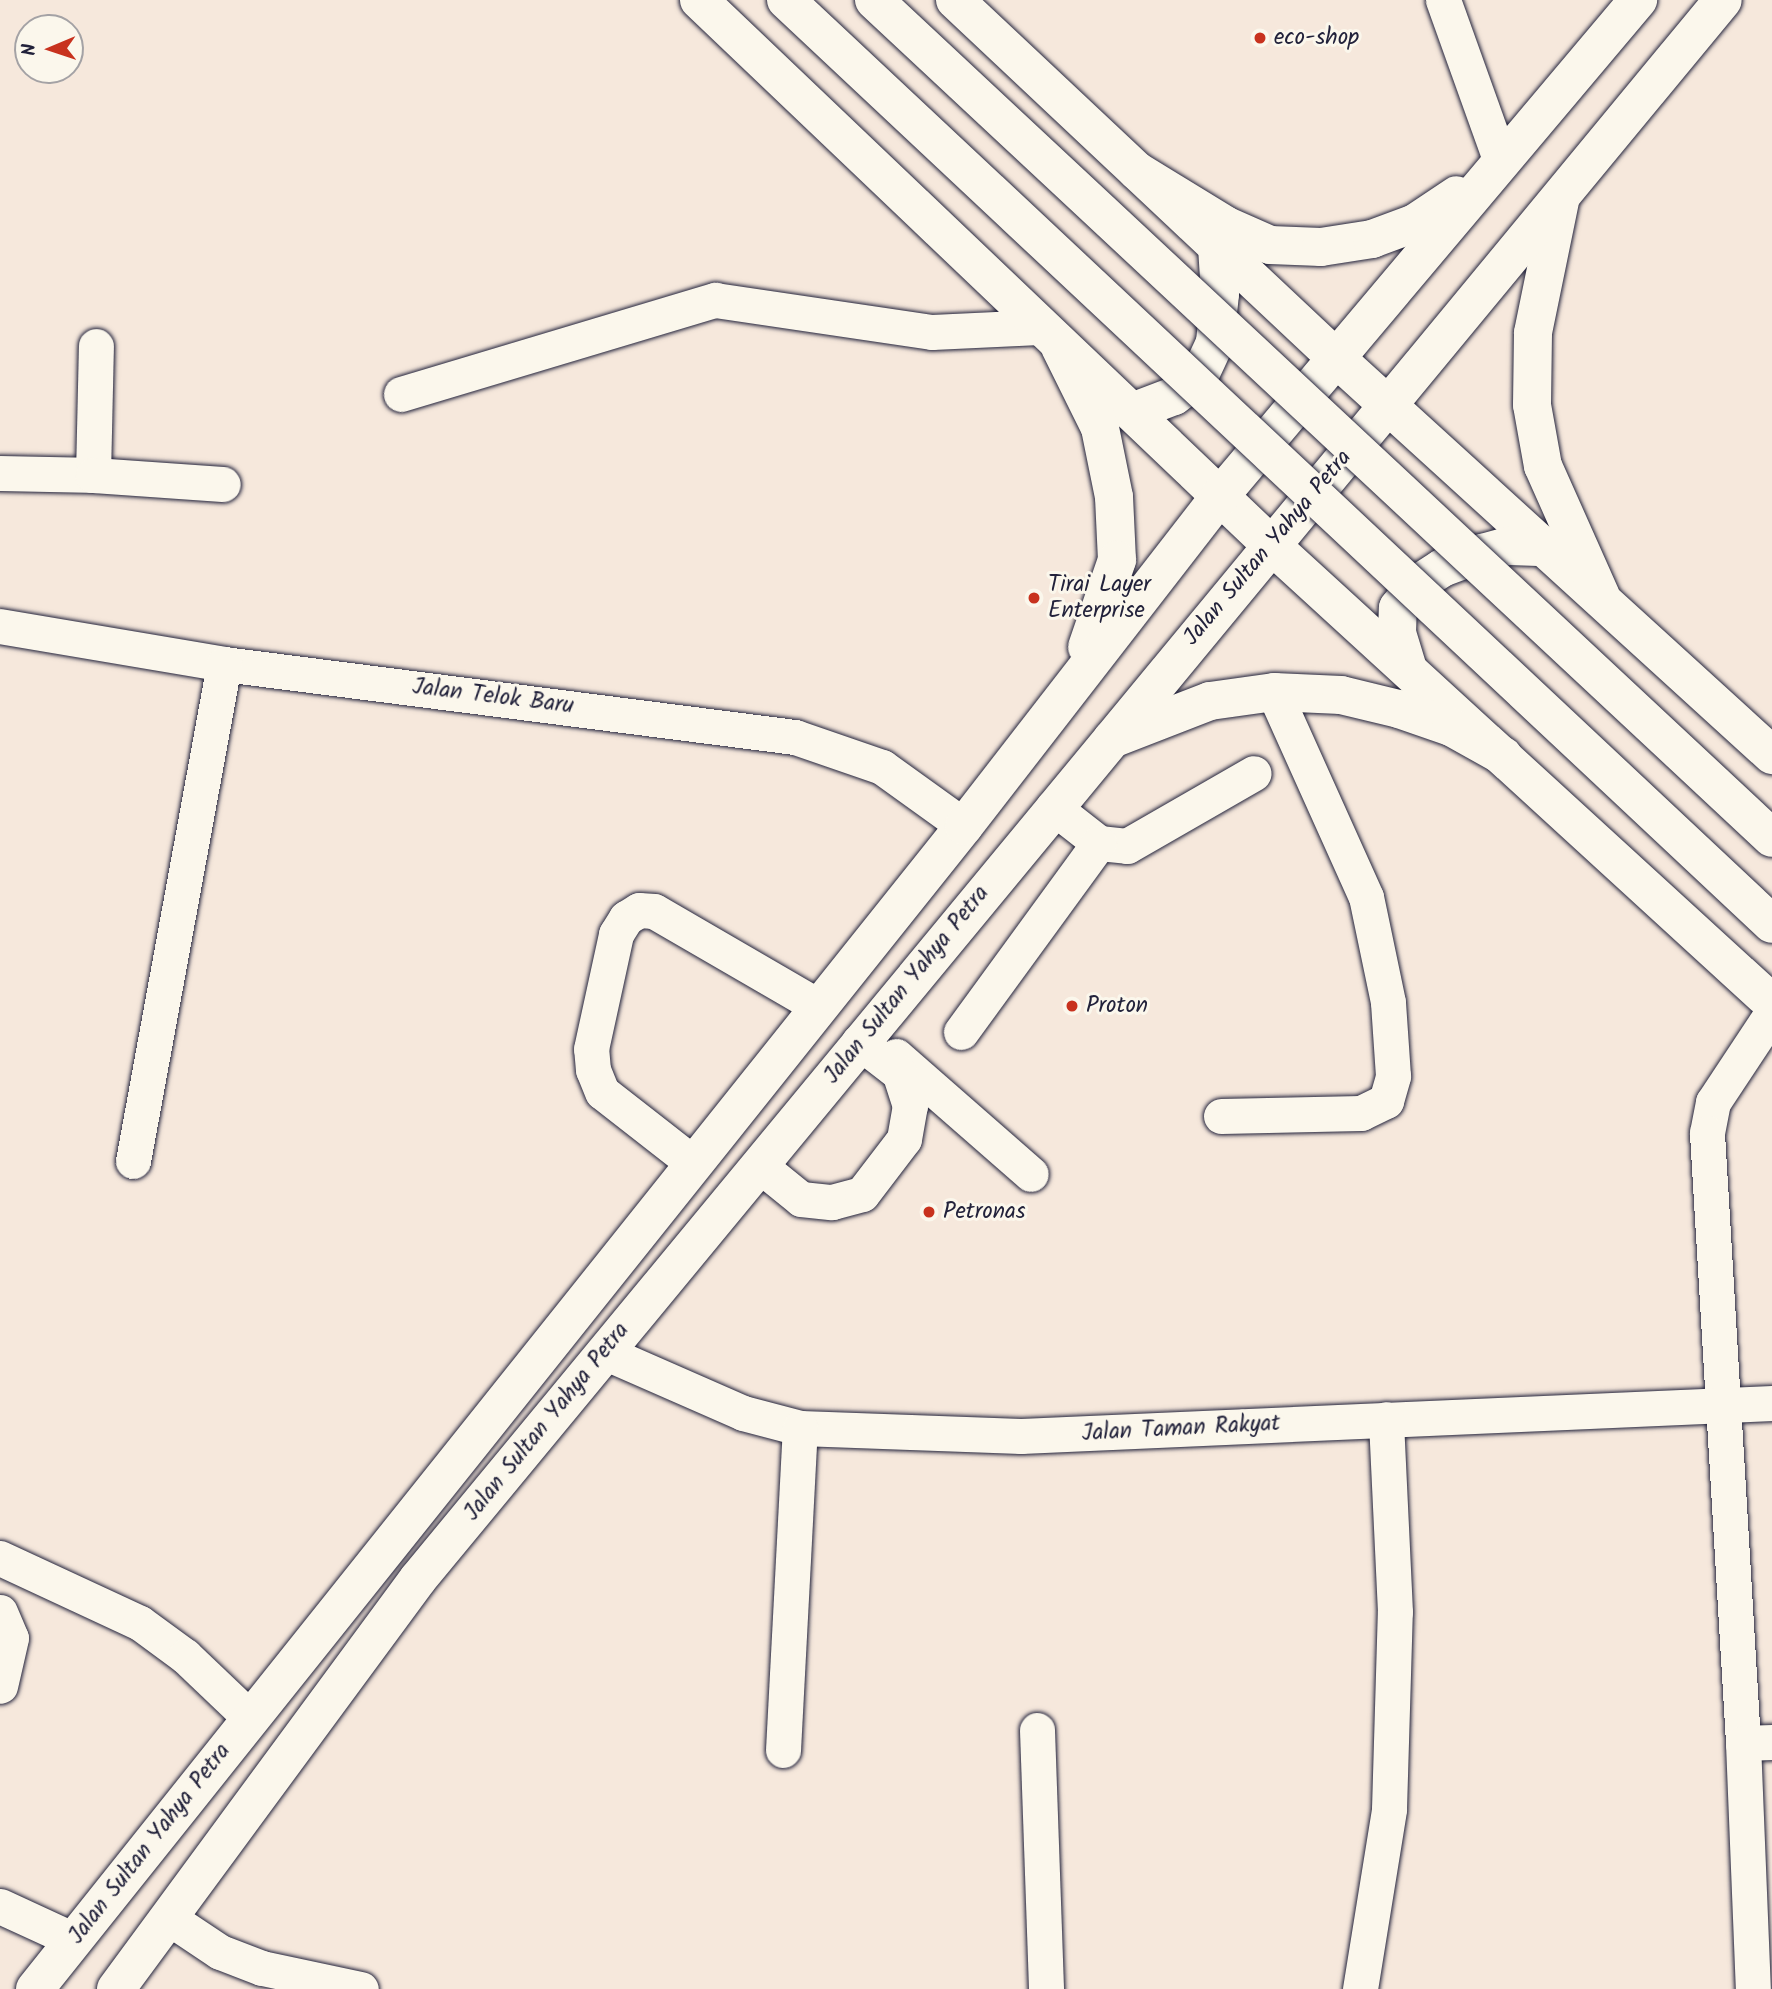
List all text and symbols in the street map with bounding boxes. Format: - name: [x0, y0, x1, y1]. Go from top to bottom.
- north arrow: [14, 14, 84, 84]
- place label: eco-shop: [1274, 24, 1359, 52]
- marker: eco-shop: [1252, 30, 1268, 46]
- text: N: [15, 43, 45, 56]
- street label: Jalan Sultan Yahya Petra: [1178, 445, 1358, 651]
- place label: Tirai Layer Enterprise: [1048, 571, 1151, 625]
- marker: Tirai Layer Enterprise: [1026, 590, 1042, 606]
- street label: Jalan Telok Baru: [411, 673, 575, 721]
- street label: Jalan Sultan Yahya Petra: [819, 880, 995, 1090]
- place label: Proton: [1086, 992, 1148, 1020]
- marker: Proton: [1064, 998, 1080, 1014]
- place label: Petronas: [943, 1198, 1026, 1226]
- marker: Petronas: [921, 1204, 937, 1220]
- street label: Jalan Sultan Yahya Petra: [459, 1317, 635, 1527]
- street label: Jalan Taman Rakyat: [1081, 1410, 1281, 1448]
- street label: Jalan Sultan Yahya Petra: [63, 1738, 237, 1950]

